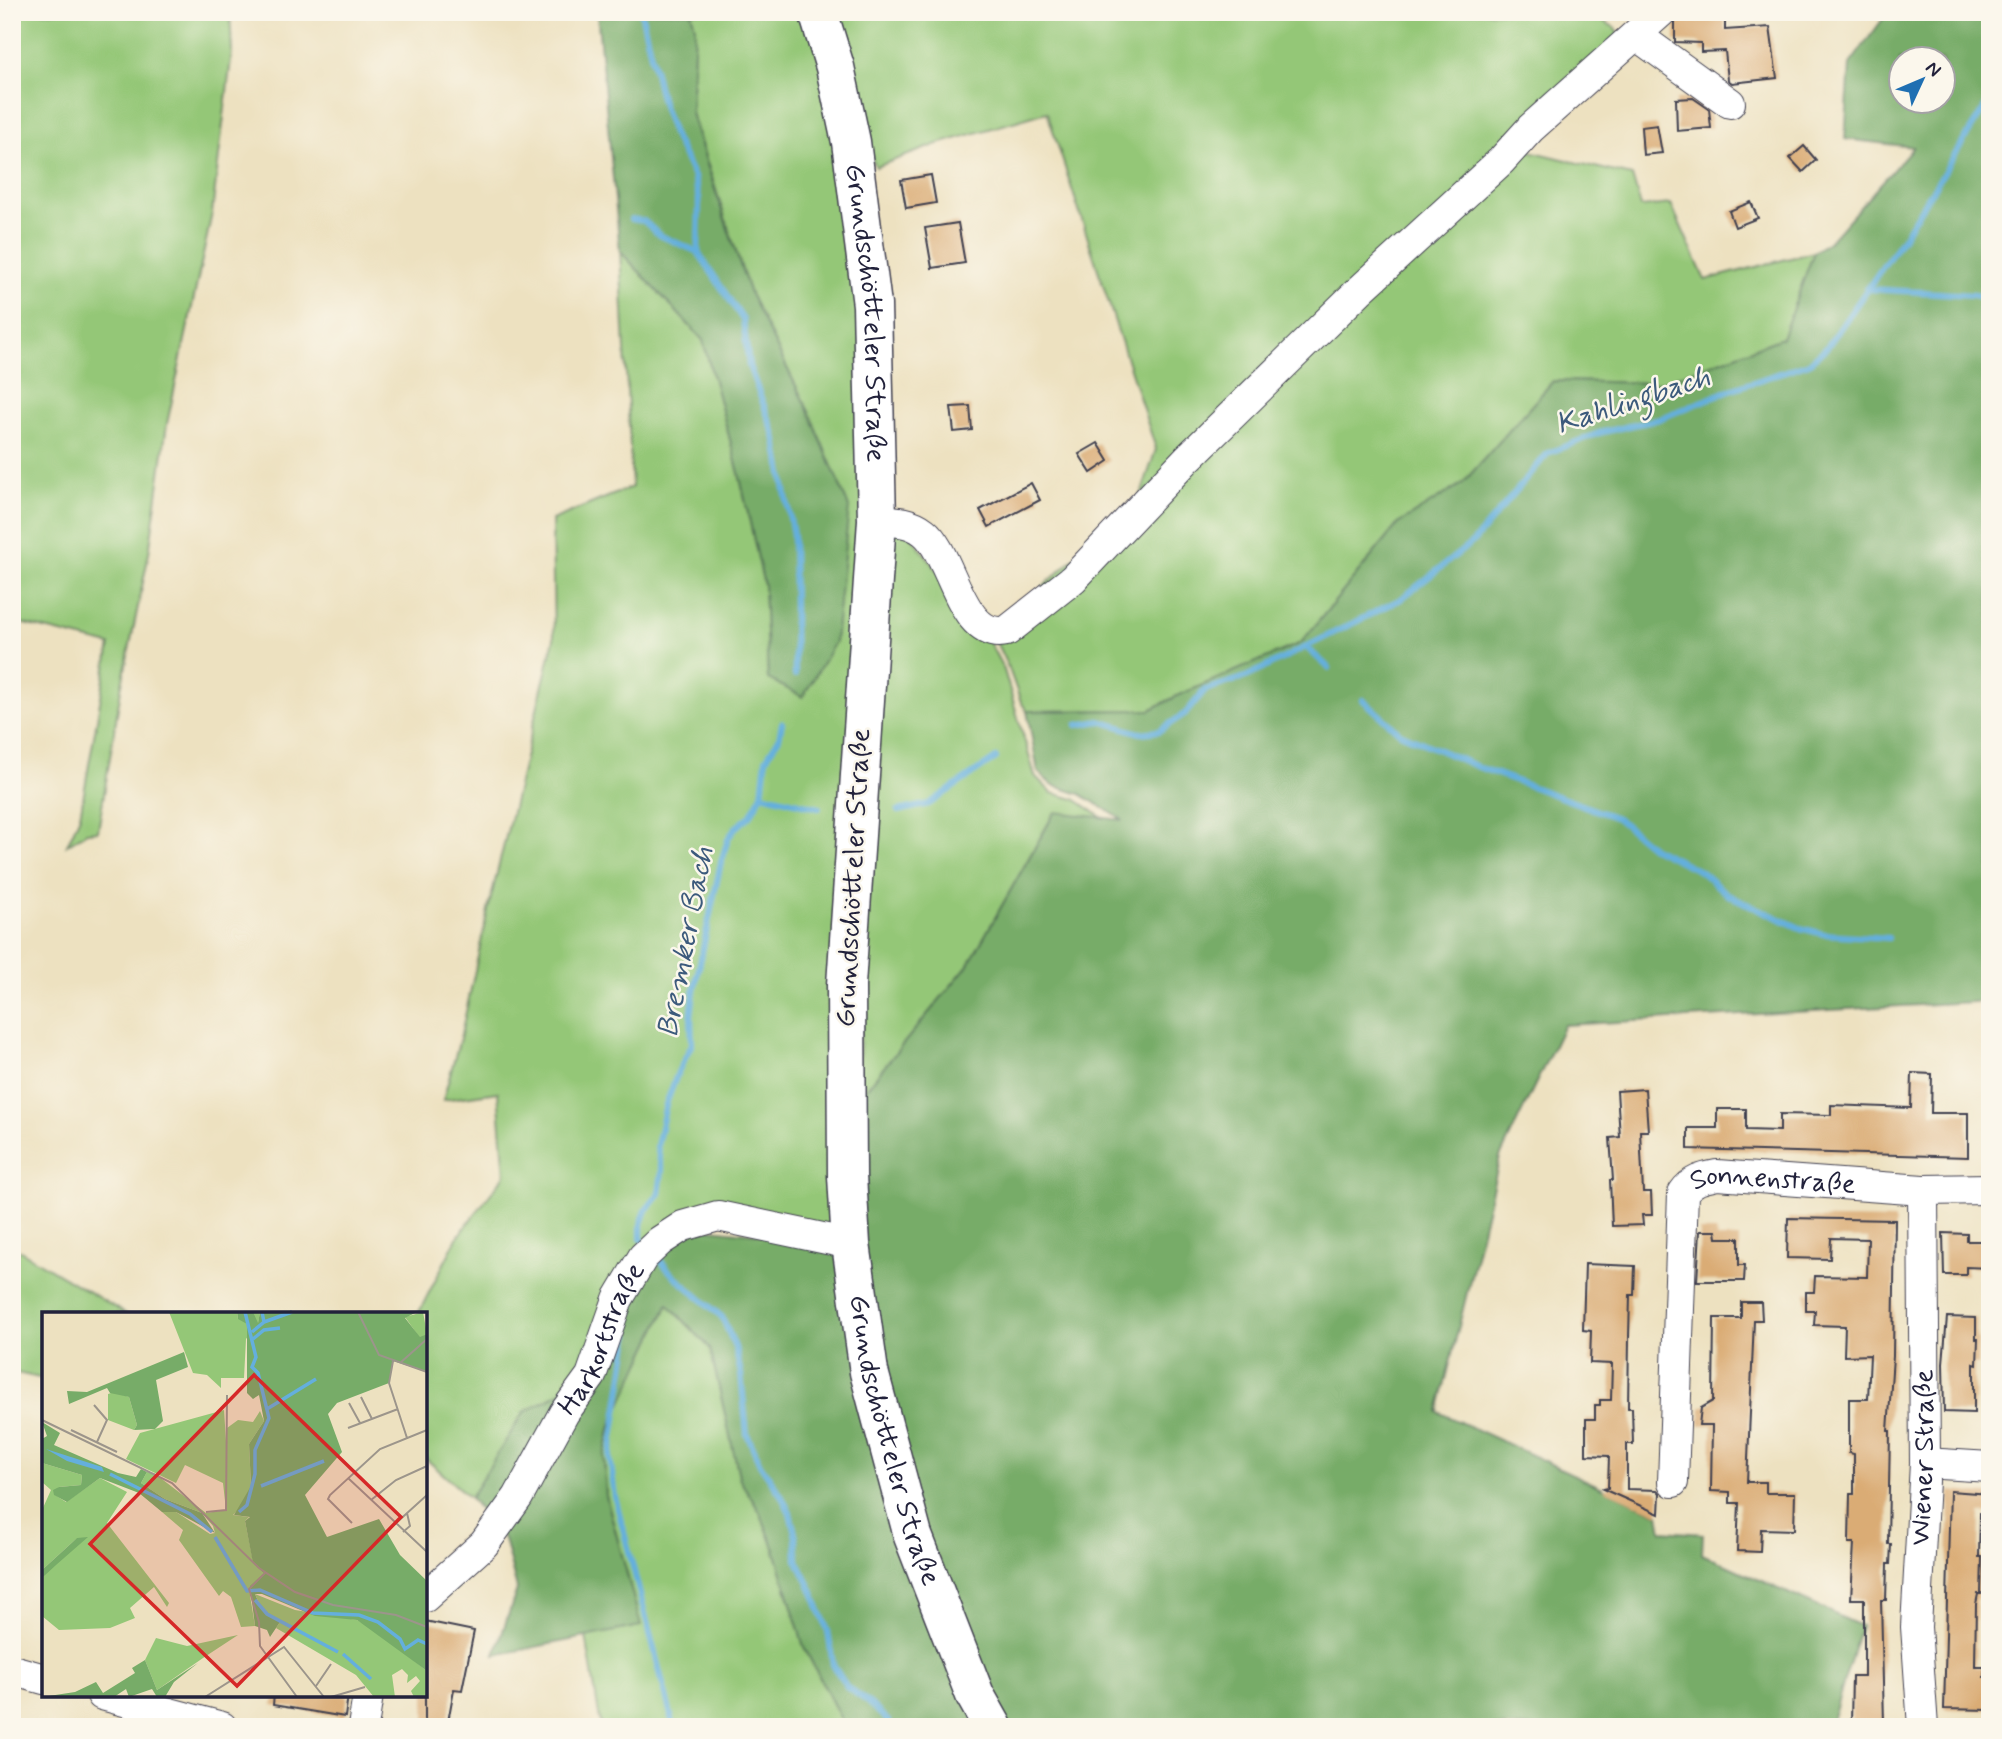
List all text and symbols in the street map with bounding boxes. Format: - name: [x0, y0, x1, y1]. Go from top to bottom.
- north arrow: [1886, 46, 1956, 116]
- text: N: [1920, 56, 1947, 82]
- street label: Grundschötteler Straße: [835, 161, 894, 463]
- water label: Kahlingbach: [1551, 358, 1716, 448]
- street label: Grundschötteler Straße: [828, 728, 880, 1028]
- water label: Bremker Bach: [648, 843, 724, 1041]
- street label: Sonnenstraße: [1684, 1157, 1857, 1204]
- street label: Harkortstraße: [550, 1256, 654, 1423]
- street label: Grundschötteler Straße: [840, 1292, 949, 1591]
- inset map: [42, 1312, 427, 1697]
- street label: Wiener Straße: [1902, 1369, 1944, 1547]

